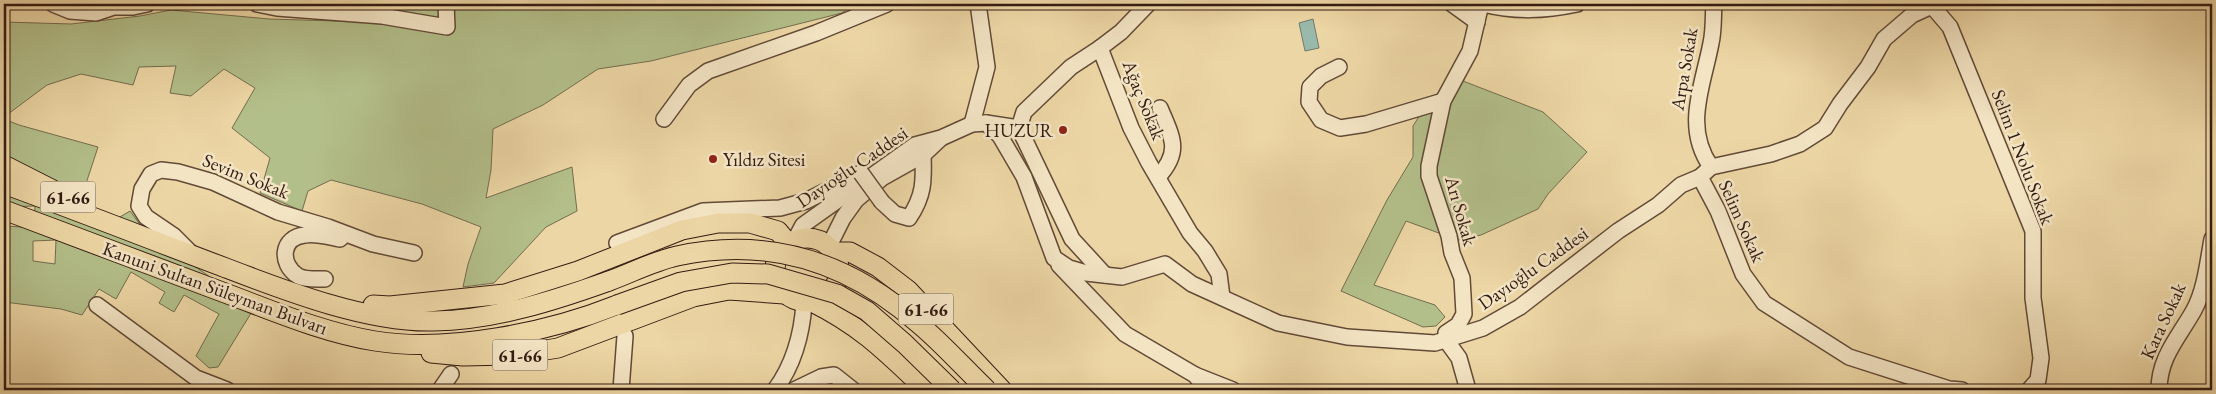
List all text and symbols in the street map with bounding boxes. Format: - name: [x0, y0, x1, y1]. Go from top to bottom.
- street label: Arpa Sokak: [1664, 25, 1704, 113]
- street label: Ağaç Sokak: [1116, 55, 1172, 145]
- street label: Selim 1 Nolu Sokak: [1986, 86, 2061, 229]
- place label: HUZUR: [985, 118, 1053, 143]
- street label: Dayıoğlu Caddesi: [791, 120, 913, 214]
- marker: HUZUR: [1057, 124, 1069, 136]
- street label: Sevim Sokak: [199, 147, 294, 205]
- place label: Yıldız Sitesi: [723, 147, 806, 172]
- marker: Yıldız Sitesi: [707, 153, 719, 165]
- street label: Arı Sokak: [1439, 172, 1483, 250]
- street label: Selim Sokak: [1713, 176, 1772, 267]
- road number: 61-66: [40, 182, 96, 212]
- street label: Dayıoğlu Caddesi: [1473, 221, 1593, 315]
- street label: Kanuni Sultan Süleyman Bulvarı: [99, 236, 331, 340]
- street label: Kara Sokak: [2134, 278, 2192, 363]
- road number: 61-66: [898, 294, 954, 324]
- road number: 61-66: [492, 340, 548, 370]

